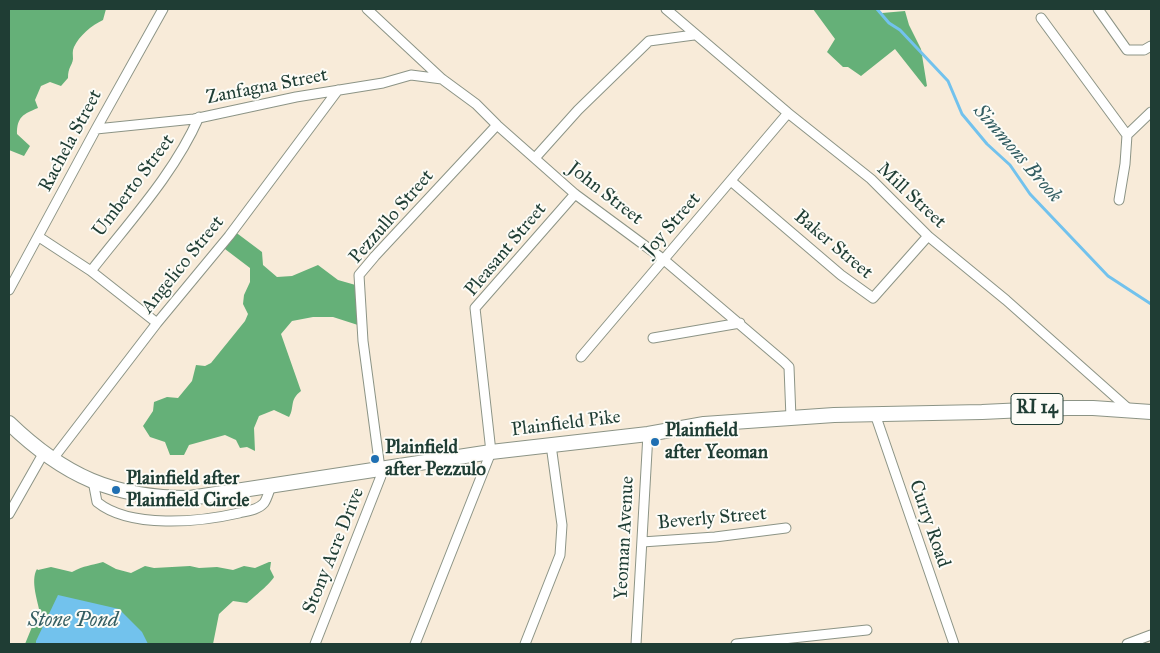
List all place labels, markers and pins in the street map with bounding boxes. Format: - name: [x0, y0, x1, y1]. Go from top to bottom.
- place label: Plainfield after Yeoman: [665, 420, 768, 464]
- marker: Plainfield after Yeoman: [649, 436, 661, 448]
- place label: Plainfield after Pezzulo: [385, 437, 486, 481]
- marker: Plainfield after Pezzulo: [369, 453, 381, 465]
- place label: Plainfield after Plainfield Circle: [126, 468, 249, 512]
- marker: Plainfield after Plainfield Circle: [110, 484, 122, 496]

